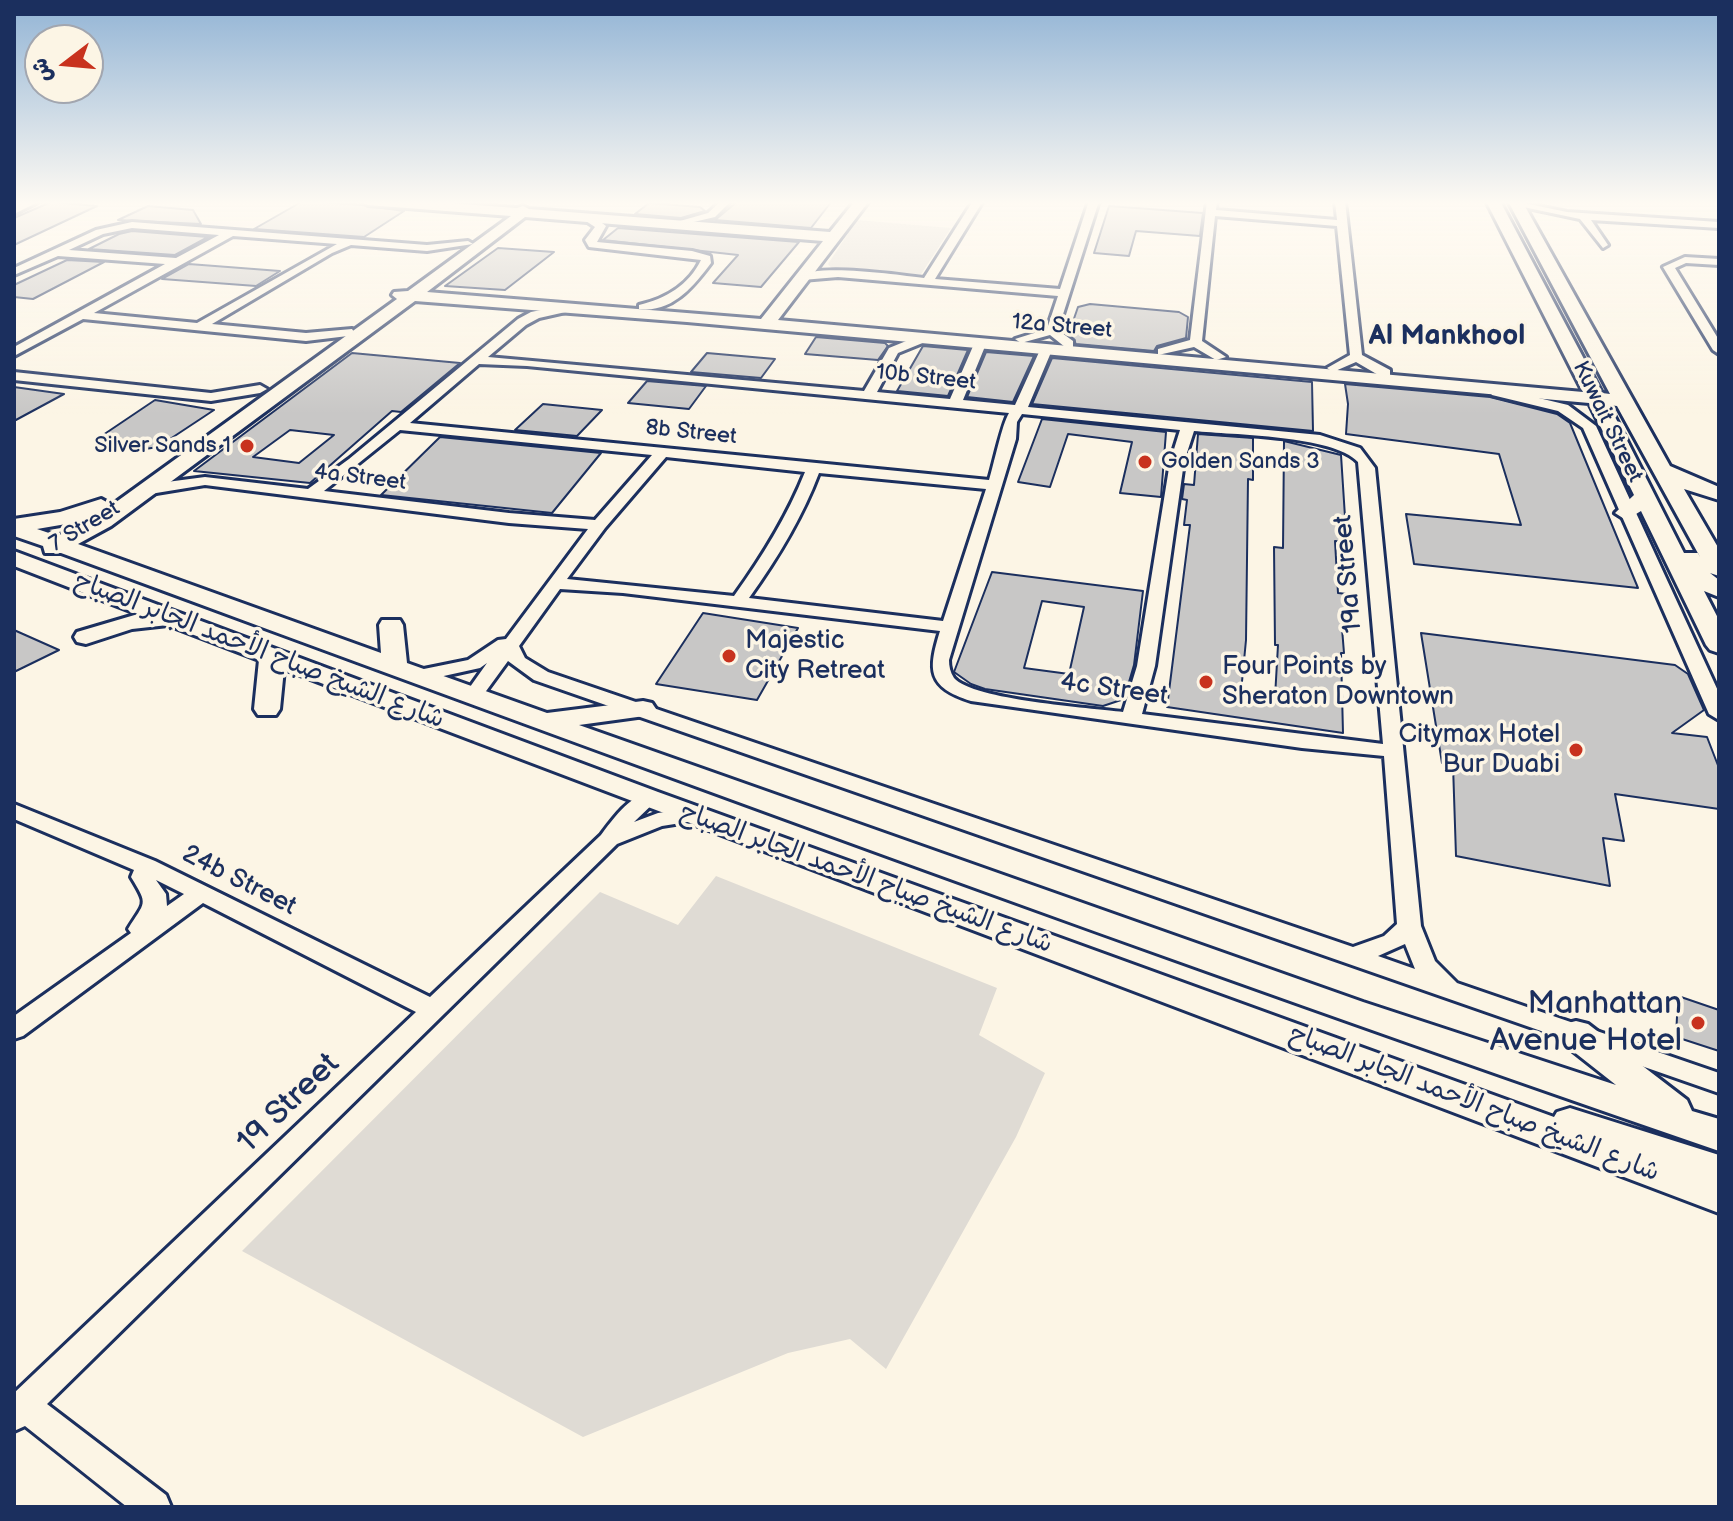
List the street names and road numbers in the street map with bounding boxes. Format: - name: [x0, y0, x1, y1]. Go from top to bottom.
- street label: 12a Street: [1011, 309, 1113, 345]
- street label: Kuwait Street: [1566, 357, 1648, 487]
- street label: 10b Street: [875, 360, 977, 396]
- street label: 8b Street: [644, 415, 738, 451]
- street label: 4a Street: [313, 459, 407, 497]
- street label: 7 Street: [45, 496, 125, 558]
- street label: 19a Street: [1328, 514, 1370, 634]
- street label: شارع الشيخ صباح الأحمد الجابر الصباح: [69, 566, 449, 736]
- street label: 4c Street: [1058, 667, 1170, 713]
- street label: شارع الشيخ صباح الأحمد الجابر الصباح: [676, 797, 1056, 961]
- street label: 24b Street: [177, 839, 301, 923]
- street label: شارع الشيخ صباح الأحمد الجابر الصباح: [1284, 1019, 1664, 1189]
- street label: 19 Street: [230, 1046, 348, 1162]

